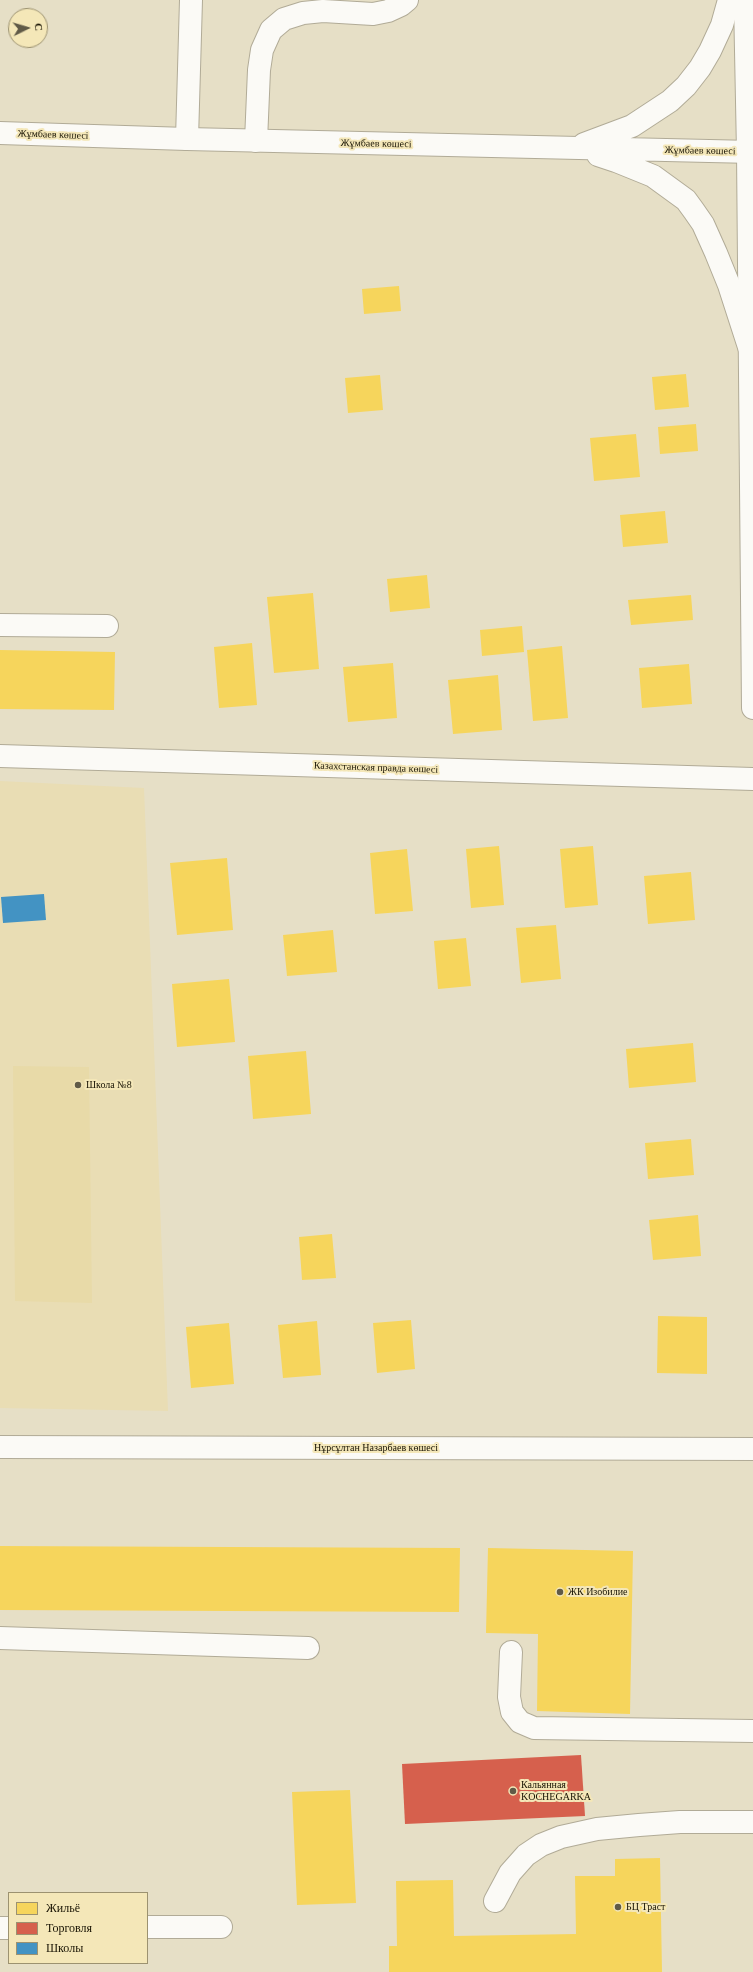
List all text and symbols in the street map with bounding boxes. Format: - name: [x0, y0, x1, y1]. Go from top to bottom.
- north arrow: [8, 8, 48, 48]
- text: С: [33, 23, 45, 32]
- street label: Жұмбаев көшесі: [17, 128, 89, 142]
- street label: Жұмбаев көшесі: [340, 137, 412, 151]
- street label: Жұмбаев көшесі: [664, 144, 736, 158]
- street label: Казахстанская правда көшесі: [314, 760, 438, 776]
- place label: Школа №8: [86, 1079, 132, 1091]
- marker: Школа №8: [73, 1080, 83, 1090]
- street label: Нұрсұлтан Назарбаев көшесі: [314, 1442, 438, 1454]
- place label: ЖК Изобилие: [568, 1586, 627, 1598]
- marker: ЖК Изобилие: [555, 1587, 565, 1597]
- place label: Кальянная KOCHEGARKA: [521, 1779, 591, 1802]
- marker: Кальянная KOCHEGARKA: [508, 1786, 518, 1796]
- legend: [8, 1892, 148, 1964]
- text: Жильё: [46, 1901, 80, 1915]
- place label: БЦ Траст: [626, 1901, 665, 1913]
- marker: БЦ Траст: [613, 1902, 623, 1912]
- text: Торговля: [46, 1921, 92, 1935]
- text: Школы: [46, 1941, 83, 1955]

